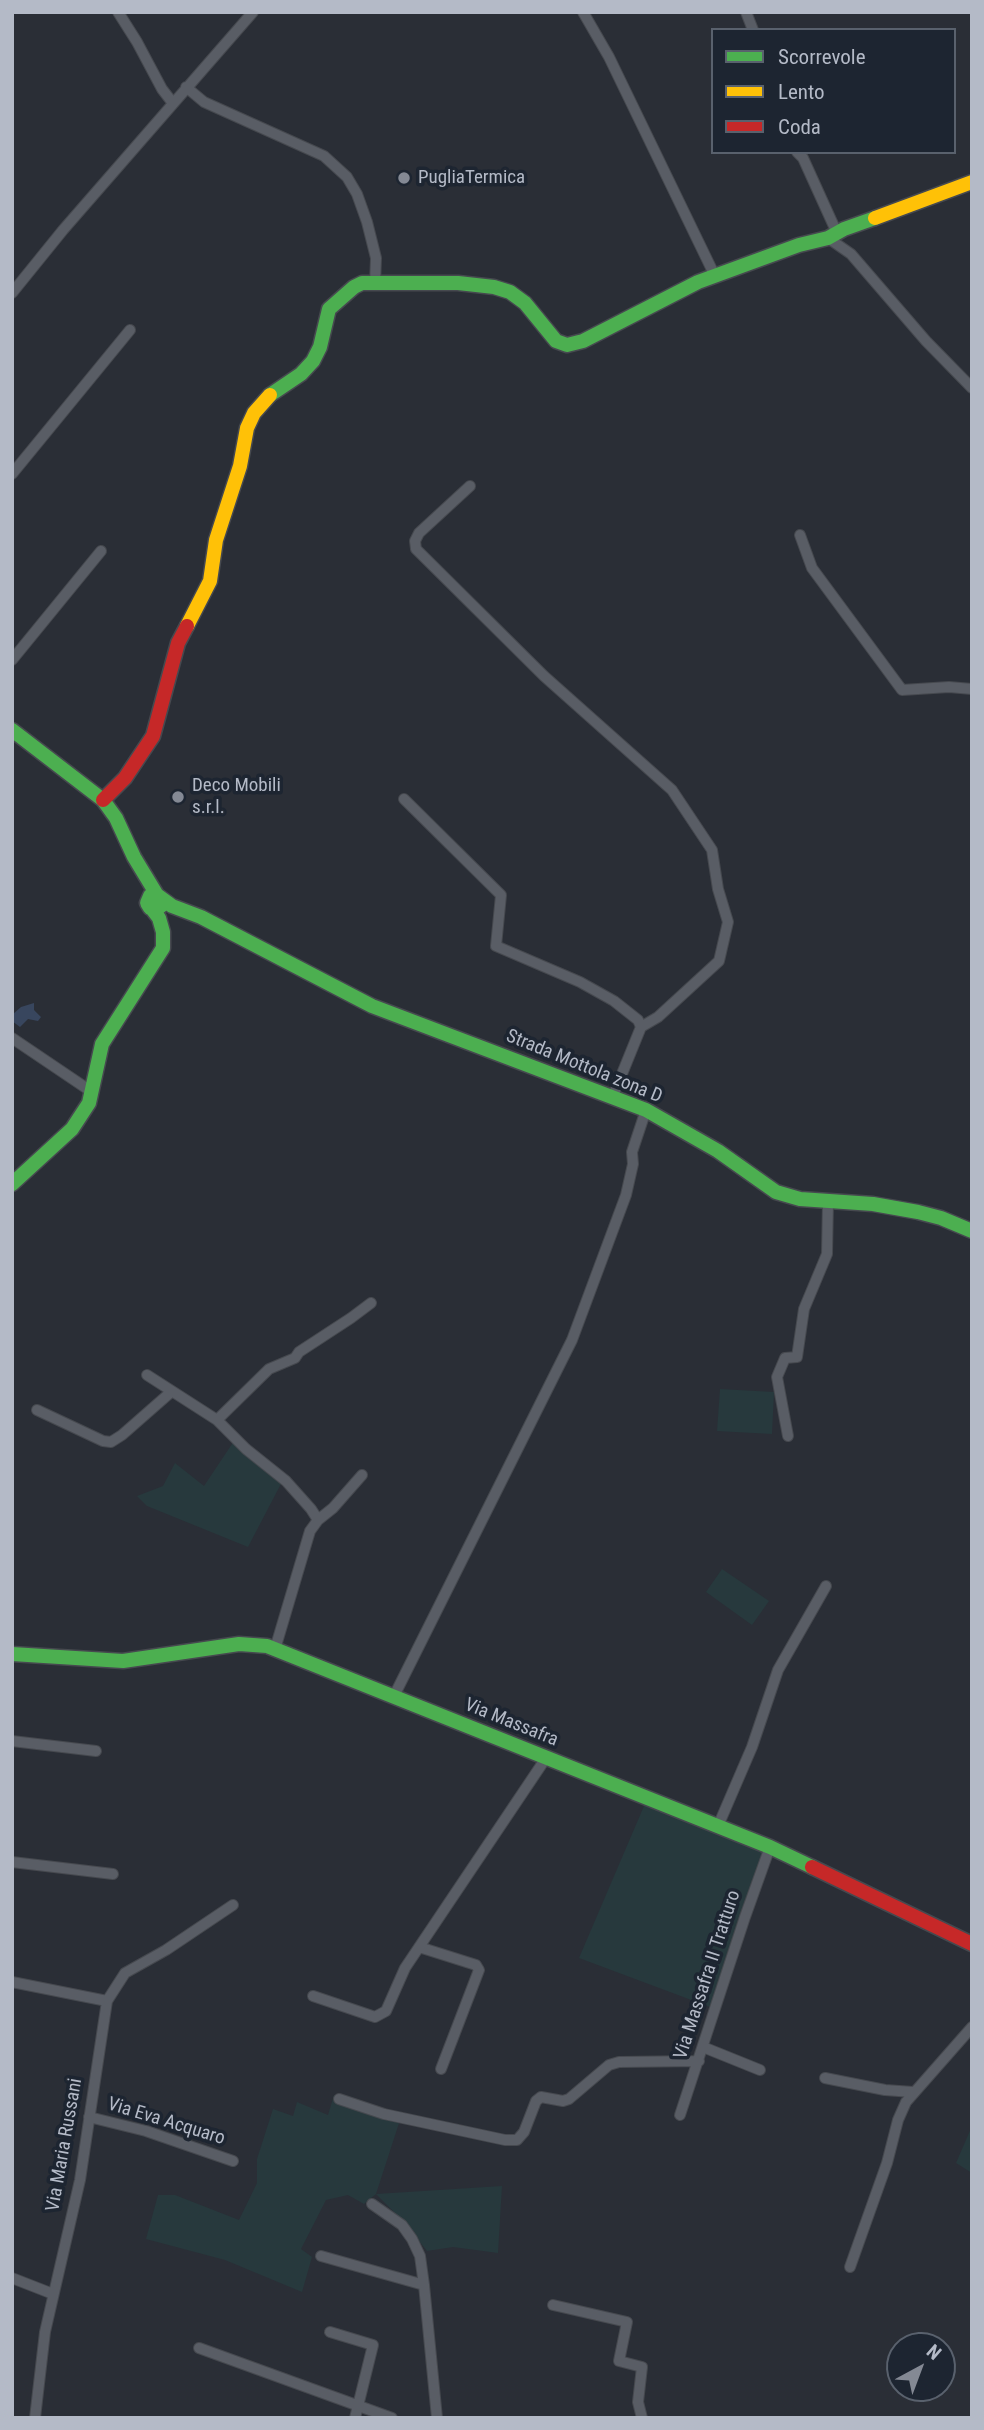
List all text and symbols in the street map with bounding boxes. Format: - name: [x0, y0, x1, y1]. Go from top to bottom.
- legend: [711, 28, 956, 154]
- text: Scorrevole: [778, 45, 865, 69]
- text: Lento: [778, 80, 825, 104]
- text: Coda: [778, 115, 821, 139]
- place label: PugliaTermica: [418, 167, 525, 189]
- marker: PugliaTermica: [396, 170, 412, 186]
- place label: Deco Mobili s.r.l.: [192, 775, 281, 819]
- marker: Deco Mobili s.r.l.: [170, 789, 186, 805]
- street label: Strada Mottola zona D: [503, 1025, 665, 1109]
- street label: Via Massafra: [461, 1694, 561, 1752]
- street label: Via Massafra II Tratturo: [670, 1888, 746, 2062]
- street label: Via Maria Russani: [42, 2077, 88, 2213]
- street label: Via Eva Acquaro: [104, 2093, 228, 2151]
- north arrow: [886, 2332, 956, 2402]
- text: N: [922, 2340, 946, 2365]

